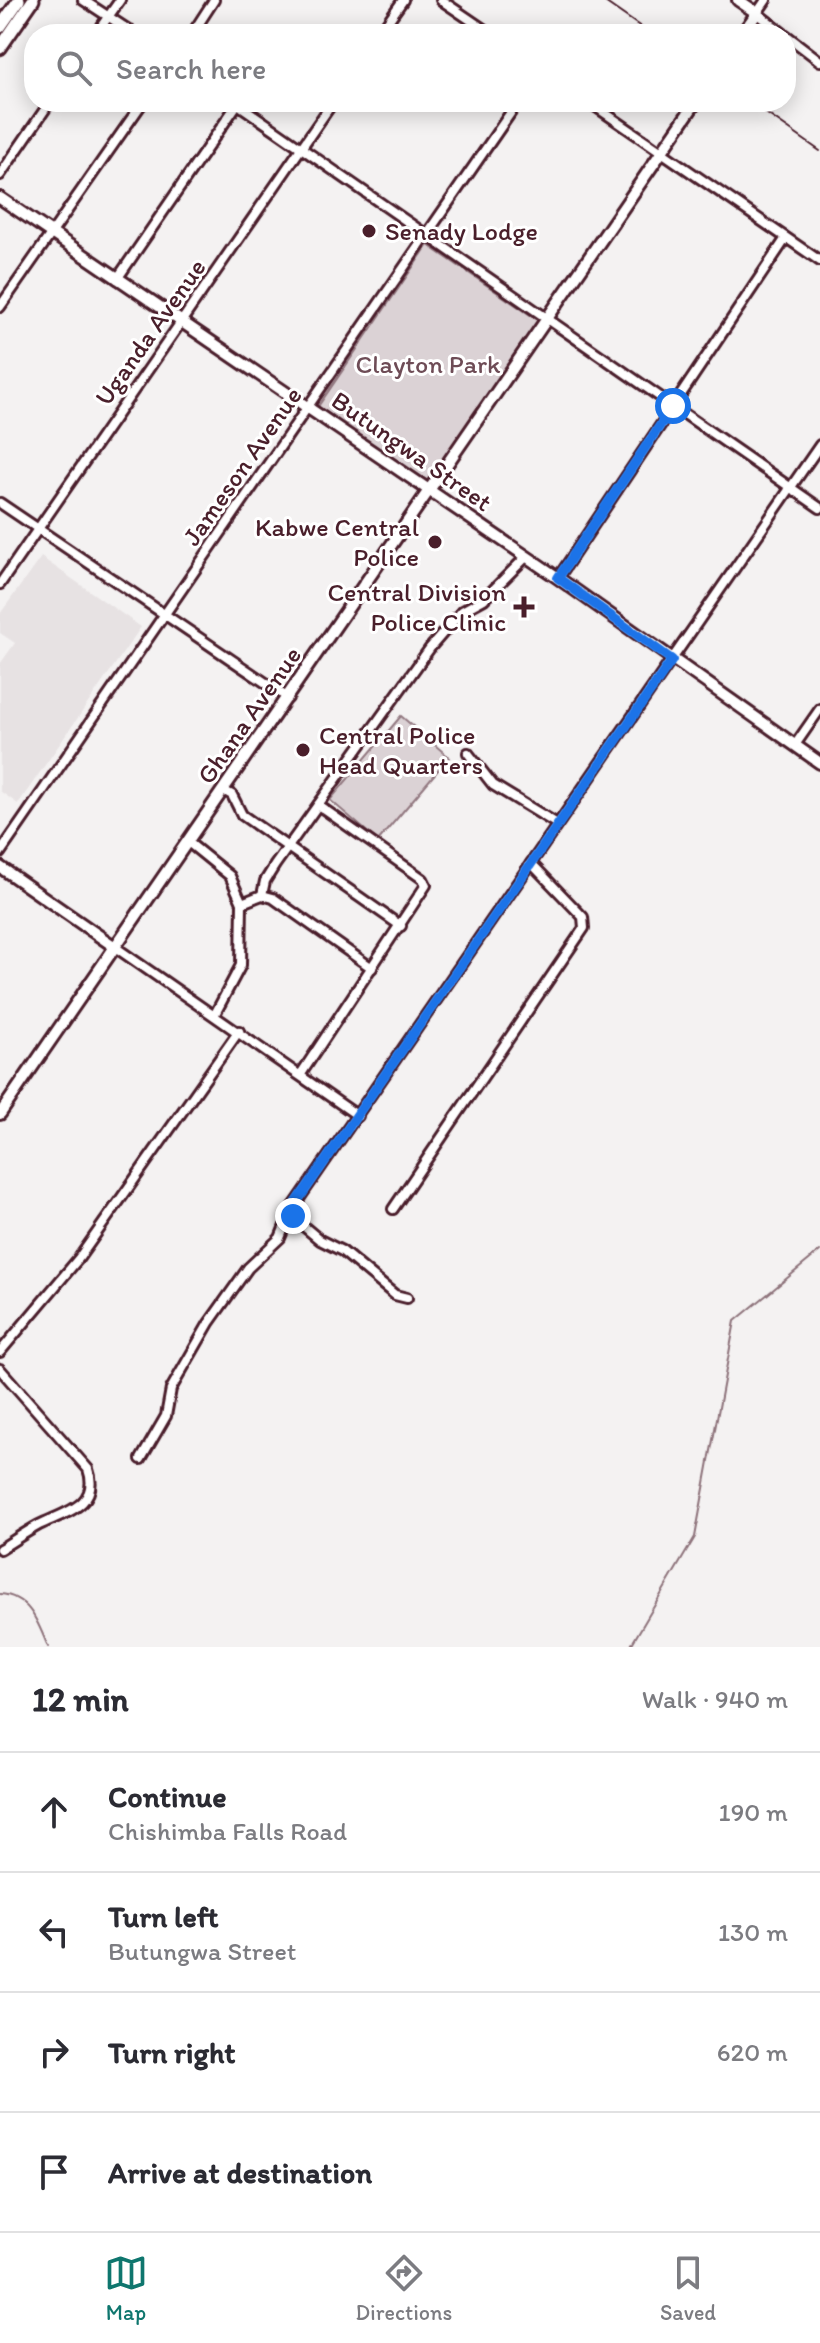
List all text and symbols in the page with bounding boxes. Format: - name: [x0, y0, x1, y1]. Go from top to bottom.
- search box: [24, 24, 796, 112]
- icon: search: [52, 46, 96, 90]
- text: Search here: [116, 50, 266, 87]
- place label: Senady Lodge: [385, 215, 538, 247]
- marker: Senady Lodge: [360, 222, 378, 240]
- street label: Uganda Avenue: [88, 252, 212, 412]
- park label: Clayton Park: [356, 348, 501, 380]
- street label: Jameson Avenue: [175, 380, 309, 552]
- street label: Butungwa Street: [326, 384, 499, 518]
- route start: [655, 388, 691, 424]
- place label: Kabwe Central Police: [255, 511, 419, 573]
- marker: Kabwe Central Police: [426, 533, 444, 551]
- place label: Central Division Police Clinic: [327, 576, 506, 638]
- marker: Central Division Police Clinic: [513, 596, 535, 618]
- street label: Ghana Avenue: [190, 640, 308, 790]
- place label: Central Police Head Quarters: [319, 719, 483, 781]
- marker: Central Police Head Quarters: [294, 741, 312, 759]
- route end: [275, 1198, 311, 1234]
- text: 12 min: [32, 1679, 129, 1720]
- text: Walk · 940 m: [642, 1683, 788, 1715]
- text: Continue: [108, 1778, 227, 1815]
- icon: ahead: [32, 1790, 76, 1834]
- text: 190 m: [719, 1796, 788, 1828]
- text: Chishimba Falls Road: [108, 1815, 347, 1847]
- text: Turn left: [108, 1898, 219, 1935]
- icon: left: [32, 1910, 76, 1954]
- text: 130 m: [718, 1916, 788, 1948]
- text: Butungwa Street: [108, 1935, 297, 1967]
- icon: right: [32, 2030, 76, 2074]
- text: Turn right: [108, 2034, 236, 2071]
- text: 620 m: [717, 2036, 788, 2068]
- icon: arrive: [32, 2150, 76, 2194]
- text: Arrive at destination: [108, 2154, 372, 2191]
- tab: Map: [104, 2251, 148, 2326]
- tab: Directions: [356, 2251, 452, 2326]
- tab: Saved: [660, 2251, 716, 2326]

